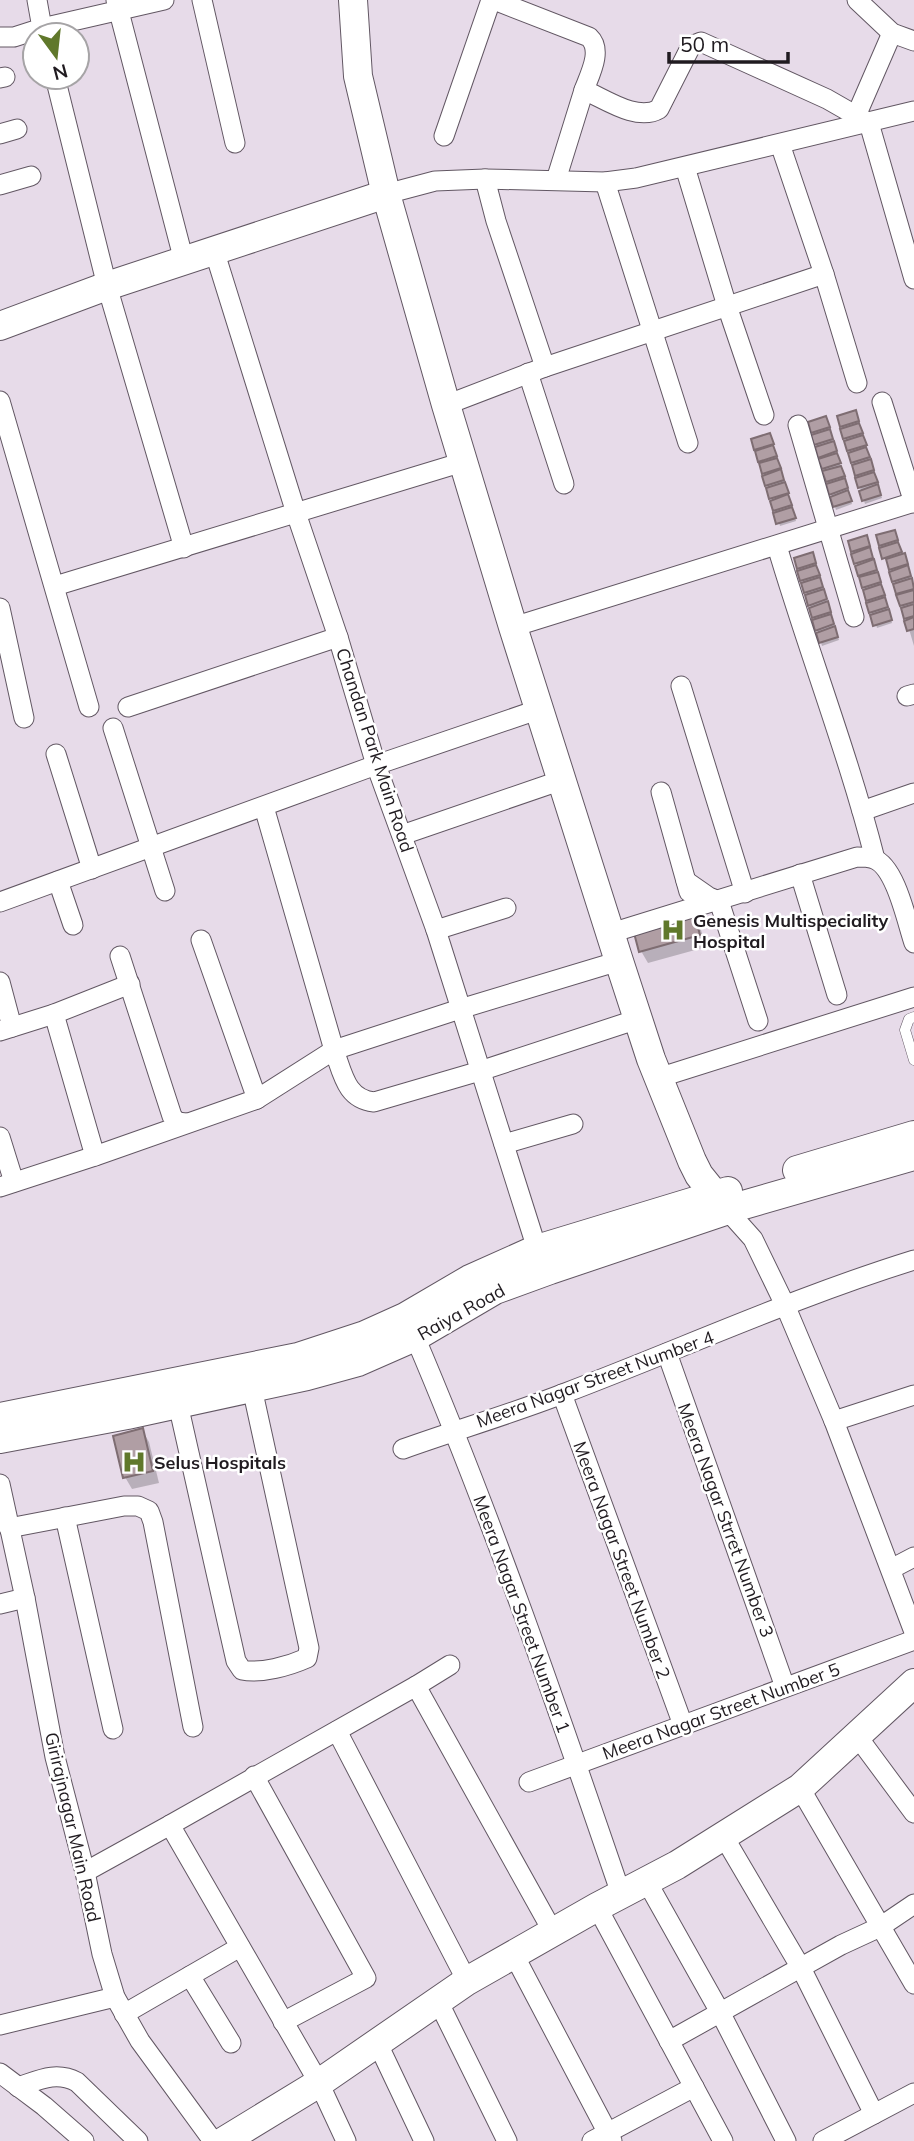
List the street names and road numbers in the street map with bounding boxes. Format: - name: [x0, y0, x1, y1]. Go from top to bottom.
- street label: Chandan Park Main Road: [331, 645, 419, 855]
- street label: Raiya Road: [413, 1279, 509, 1345]
- street label: Meera Nagar Street Number 4: [473, 1325, 717, 1433]
- street label: Meera Nagar Strret Number 3: [673, 1400, 779, 1640]
- street label: Meera Nagar Street Number 2: [568, 1438, 676, 1682]
- street label: Meera Nagar Street Number 1: [468, 1492, 576, 1736]
- street label: Meera Nagar Street Number 5: [599, 1657, 843, 1765]
- street label: Girirajnagar Main Road: [40, 1730, 106, 1924]

